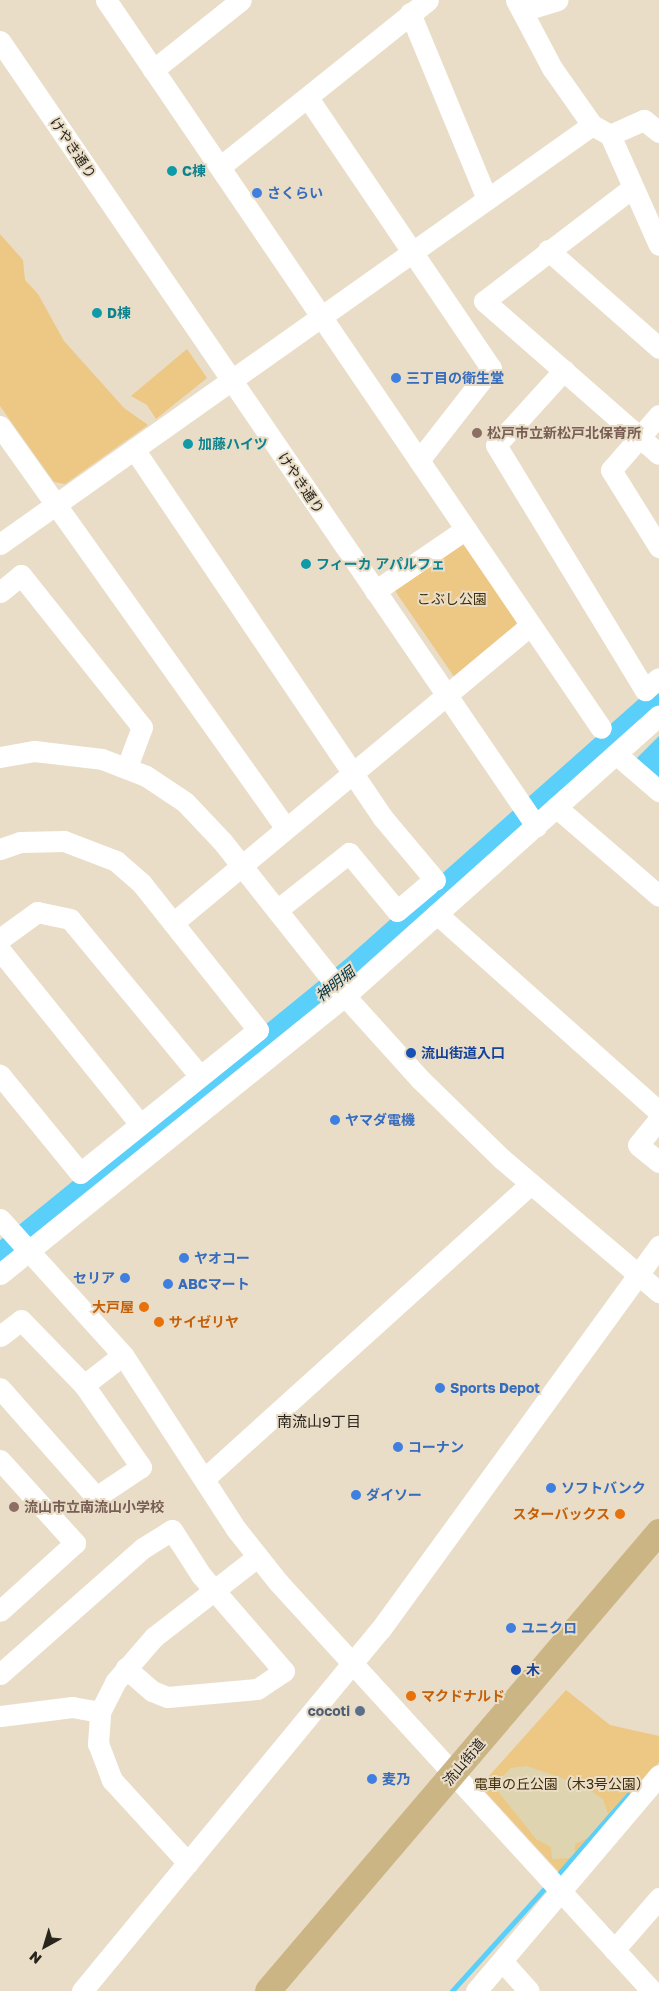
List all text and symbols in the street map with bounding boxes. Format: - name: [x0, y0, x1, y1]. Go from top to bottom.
- street label: けやき通り: [46, 114, 100, 182]
- place label: C棟: [182, 163, 206, 179]
- marker: C棟: [166, 165, 178, 177]
- place label: さくらい: [267, 185, 323, 201]
- marker: さくらい: [251, 187, 263, 199]
- place label: D棟: [107, 305, 131, 321]
- marker: D棟: [91, 307, 103, 319]
- place label: 三丁目の衛生堂: [406, 370, 504, 386]
- marker: 三丁目の衛生堂: [390, 372, 402, 384]
- place label: 松戸市立新松戸北保育所: [487, 425, 641, 441]
- marker: 松戸市立新松戸北保育所: [471, 427, 483, 439]
- place label: 加藤ハイツ: [198, 436, 268, 452]
- marker: 加藤ハイツ: [182, 438, 194, 450]
- street label: けやき通り: [274, 449, 328, 517]
- place label: フィーカ アパルフェ: [316, 556, 445, 572]
- marker: フィーカ アパルフェ: [300, 558, 312, 570]
- park label: こぶし公園: [417, 591, 487, 607]
- water label: 神明堀: [312, 963, 358, 1005]
- place label: 流山街道入口: [421, 1045, 505, 1061]
- marker: 流山街道入口: [405, 1047, 417, 1059]
- place label: ヤマダ電機: [345, 1112, 415, 1128]
- marker: ヤマダ電機: [329, 1114, 341, 1126]
- place label: ヤオコー: [194, 1250, 250, 1266]
- marker: ヤオコー: [178, 1252, 190, 1264]
- place label: セリア: [73, 1270, 115, 1286]
- marker: セリア: [119, 1272, 131, 1284]
- place label: ABCマート: [178, 1276, 250, 1292]
- marker: ABCマート: [162, 1278, 174, 1290]
- place label: 大戸屋: [92, 1299, 134, 1315]
- marker: 大戸屋: [138, 1301, 150, 1313]
- place label: サイゼリヤ: [169, 1314, 239, 1330]
- marker: サイゼリヤ: [153, 1316, 165, 1328]
- place label: Sports Depot: [450, 1380, 540, 1396]
- marker: Sports Depot: [434, 1382, 446, 1394]
- district label: 南流山9丁目: [277, 1413, 361, 1431]
- place label: コーナン: [408, 1439, 464, 1455]
- marker: コーナン: [392, 1441, 404, 1453]
- place label: ソフトバンク: [561, 1480, 645, 1496]
- marker: ソフトバンク: [545, 1482, 557, 1494]
- place label: ダイソー: [366, 1487, 422, 1503]
- marker: ダイソー: [350, 1489, 362, 1501]
- place label: 流山市立南流山小学校: [24, 1499, 164, 1515]
- marker: 流山市立南流山小学校: [8, 1501, 20, 1513]
- place label: スターバックス: [512, 1506, 610, 1522]
- marker: スターバックス: [614, 1508, 626, 1520]
- place label: ユニクロ: [521, 1620, 577, 1636]
- marker: ユニクロ: [505, 1622, 517, 1634]
- place label: 木: [526, 1662, 540, 1678]
- marker: 木: [510, 1664, 522, 1676]
- place label: マクドナルド: [421, 1688, 505, 1704]
- marker: マクドナルド: [405, 1690, 417, 1702]
- place label: cocoti: [308, 1703, 350, 1719]
- marker: cocoti: [354, 1705, 366, 1717]
- street label: 流山街道: [440, 1735, 488, 1789]
- place label: 麦乃: [382, 1771, 410, 1787]
- marker: 麦乃: [366, 1773, 378, 1785]
- park label: 電車の丘公園（木3号公園）: [474, 1776, 650, 1792]
- north arrow: [20, 1921, 70, 1971]
- text: N: [26, 1948, 45, 1968]

